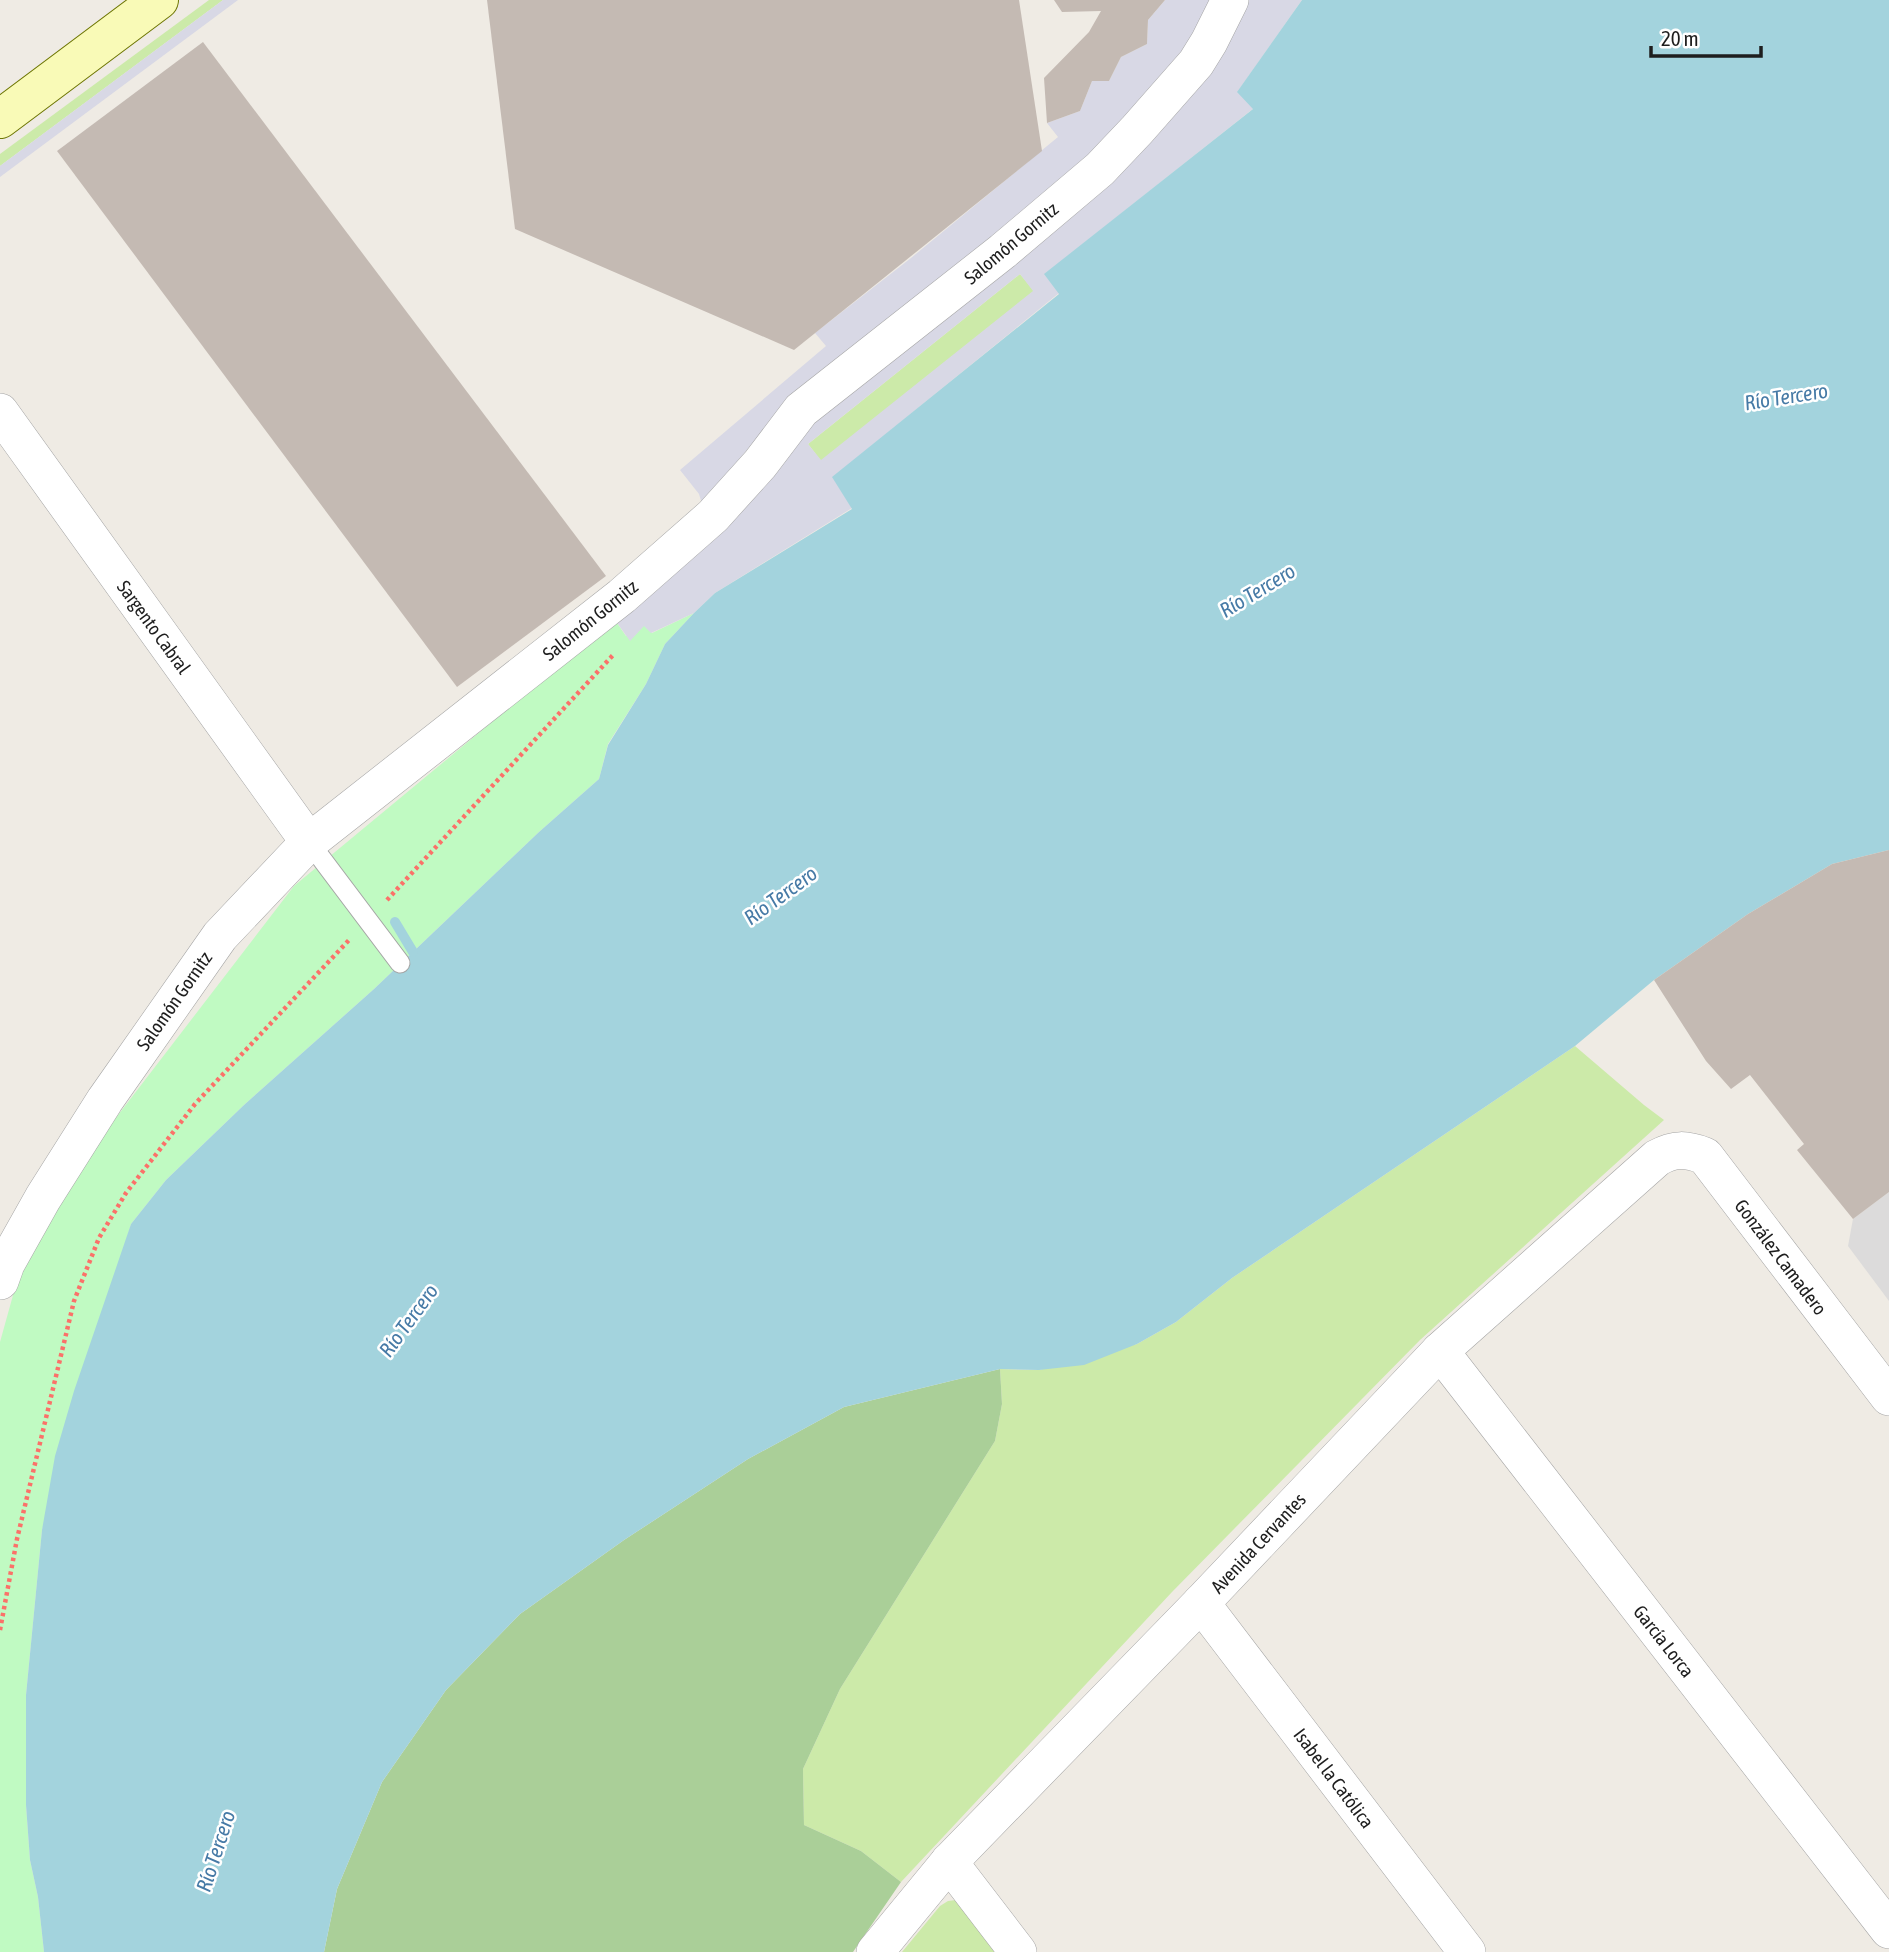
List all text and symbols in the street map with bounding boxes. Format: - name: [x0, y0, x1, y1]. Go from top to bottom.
- scale bar: [1651, 14, 1761, 58]
- text: 20 m: [1661, 26, 1699, 50]
- street label: Salomón Gornitz: [960, 197, 1062, 289]
- water label: Río Tercero: [1743, 378, 1829, 414]
- water label: Río Tercero: [1215, 558, 1299, 622]
- street label: Salomón Gornitz: [538, 575, 642, 665]
- street label: Sargento Cabral: [113, 576, 195, 678]
- water label: Río Tercero: [739, 861, 821, 929]
- street label: Salomón Gornitz: [132, 947, 216, 1055]
- street label: González Camadero: [1730, 1195, 1832, 1319]
- water label: Río Tercero: [374, 1279, 442, 1361]
- street label: Avenida Cervantes: [1206, 1488, 1310, 1598]
- street label: García Lorca: [1629, 1601, 1699, 1681]
- street label: Isabel la Católica: [1289, 1724, 1379, 1832]
- water label: Río Tercero: [191, 1807, 239, 1895]

